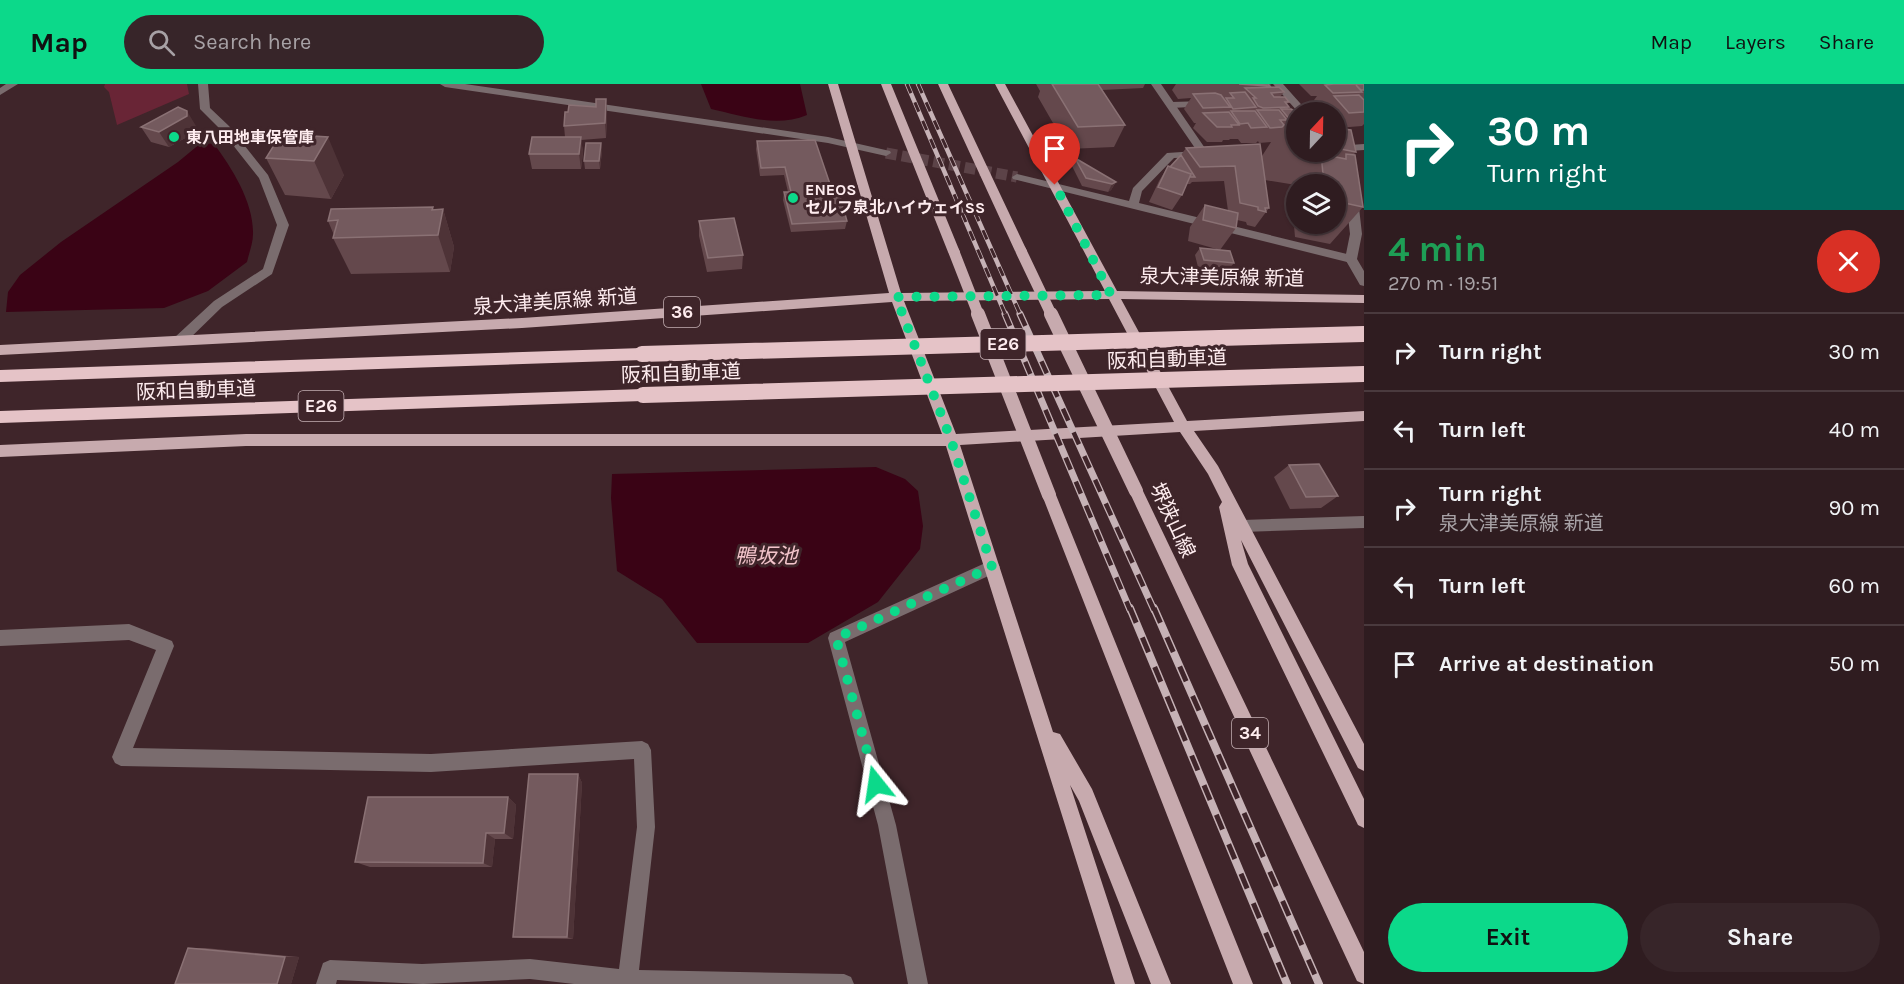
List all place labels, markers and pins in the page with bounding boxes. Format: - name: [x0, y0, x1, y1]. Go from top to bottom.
- pin: [1029, 123, 1080, 185]
- place label: 東八田地車保管庫: [186, 128, 314, 147]
- marker: 東八田地車保管庫: [167, 130, 181, 144]
- place label: ENEOS セルフ泉北ハイウェイSS: [805, 180, 985, 217]
- marker: ENEOS セルフ泉北ハイウェイSS: [786, 191, 800, 205]

